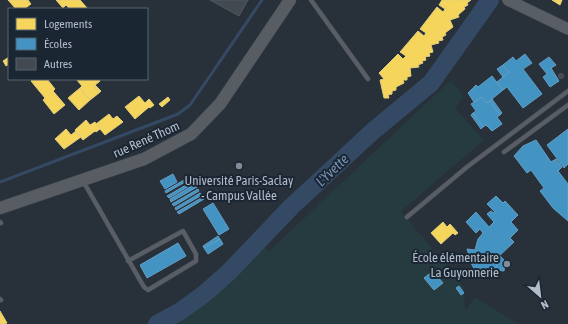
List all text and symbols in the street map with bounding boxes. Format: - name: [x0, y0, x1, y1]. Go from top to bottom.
- legend: [8, 8, 148, 80]
- text: Logements: [44, 17, 92, 31]
- text: Écoles: [44, 37, 72, 51]
- text: Autres: [44, 57, 72, 71]
- street label: rue René Thom: [111, 118, 182, 161]
- water label: L'Yvette: [312, 151, 352, 189]
- marker: Université Paris-Saclay - Campus Vallée: [234, 161, 244, 171]
- place label: Université Paris-Saclay - Campus Vallée: [185, 173, 294, 203]
- place label: École élémentaire La Guyonnerie: [412, 250, 499, 280]
- marker: École élémentaire La Guyonnerie: [502, 259, 512, 269]
- north arrow: [520, 276, 560, 316]
- text: N: [539, 298, 550, 312]

